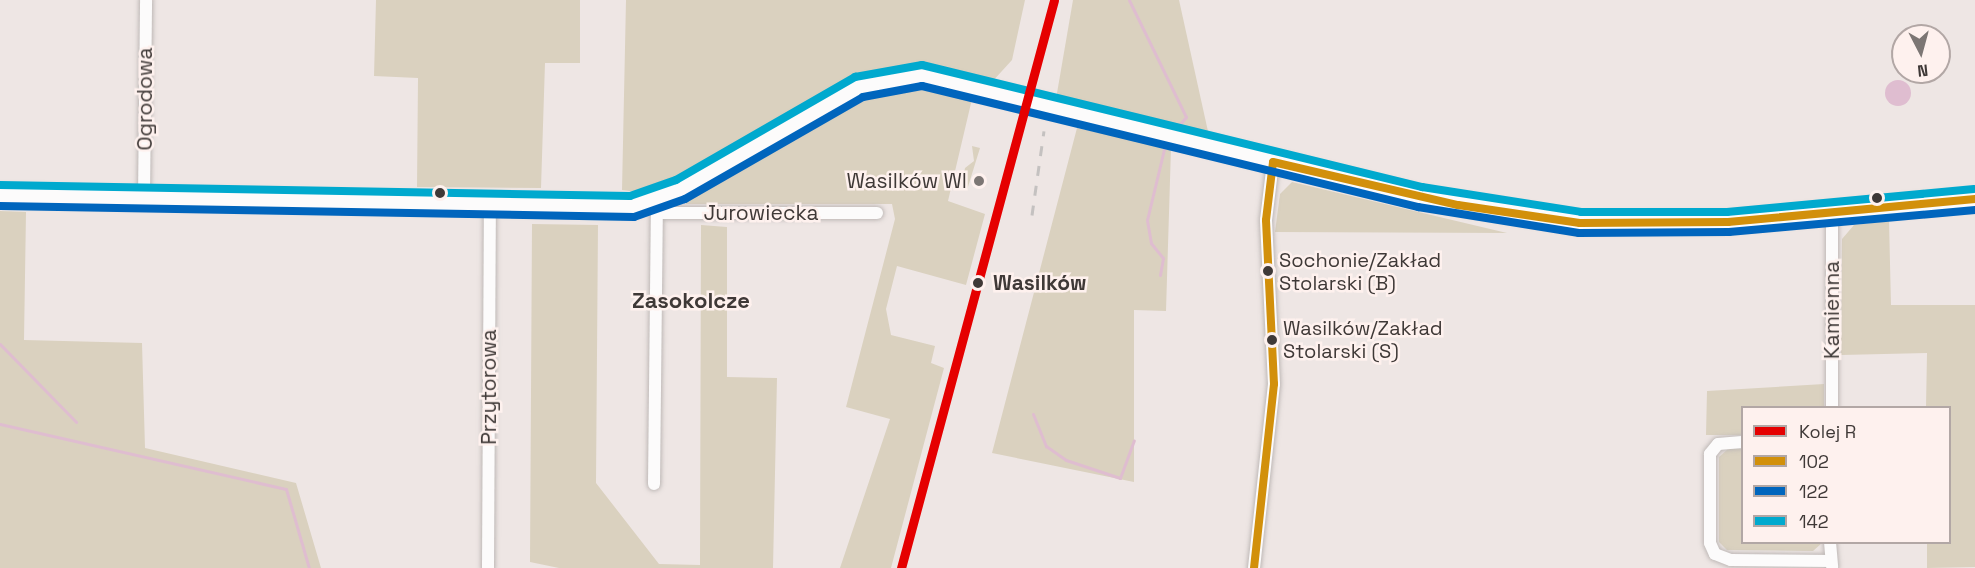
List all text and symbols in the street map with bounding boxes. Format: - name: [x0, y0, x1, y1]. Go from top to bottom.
- north arrow: [1891, 24, 1951, 84]
- street label: Ogrodowa: [132, 47, 158, 151]
- text: N: [1916, 59, 1929, 81]
- place label: Wasilków Wl: [846, 168, 967, 194]
- marker: Wasilków Wl: [972, 174, 986, 188]
- unlabelled marker: [434, 187, 446, 199]
- unlabelled marker: [1871, 192, 1883, 204]
- street label: Jurowiecka: [703, 200, 819, 226]
- place label: Sochonie/Zakład Stolarski (B): [1279, 248, 1441, 295]
- street label: Kamienna: [1819, 261, 1845, 359]
- marker: Sochonie/Zakład Stolarski (B): [1262, 265, 1274, 277]
- place label: Wasilków: [993, 270, 1086, 296]
- marker: Wasilków: [968, 273, 988, 293]
- district label: Zasokolcze: [632, 288, 750, 314]
- place label: Wasilków/Zakład Stolarski (S): [1283, 316, 1443, 363]
- street label: Przytorowa: [476, 329, 502, 445]
- marker: Wasilków/Zakład Stolarski (S): [1266, 334, 1278, 346]
- legend: [1741, 406, 1951, 544]
- text: Kolej R: [1799, 420, 1856, 443]
- text: 102: [1799, 450, 1829, 473]
- text: 122: [1799, 480, 1828, 503]
- text: 142: [1799, 510, 1829, 533]

